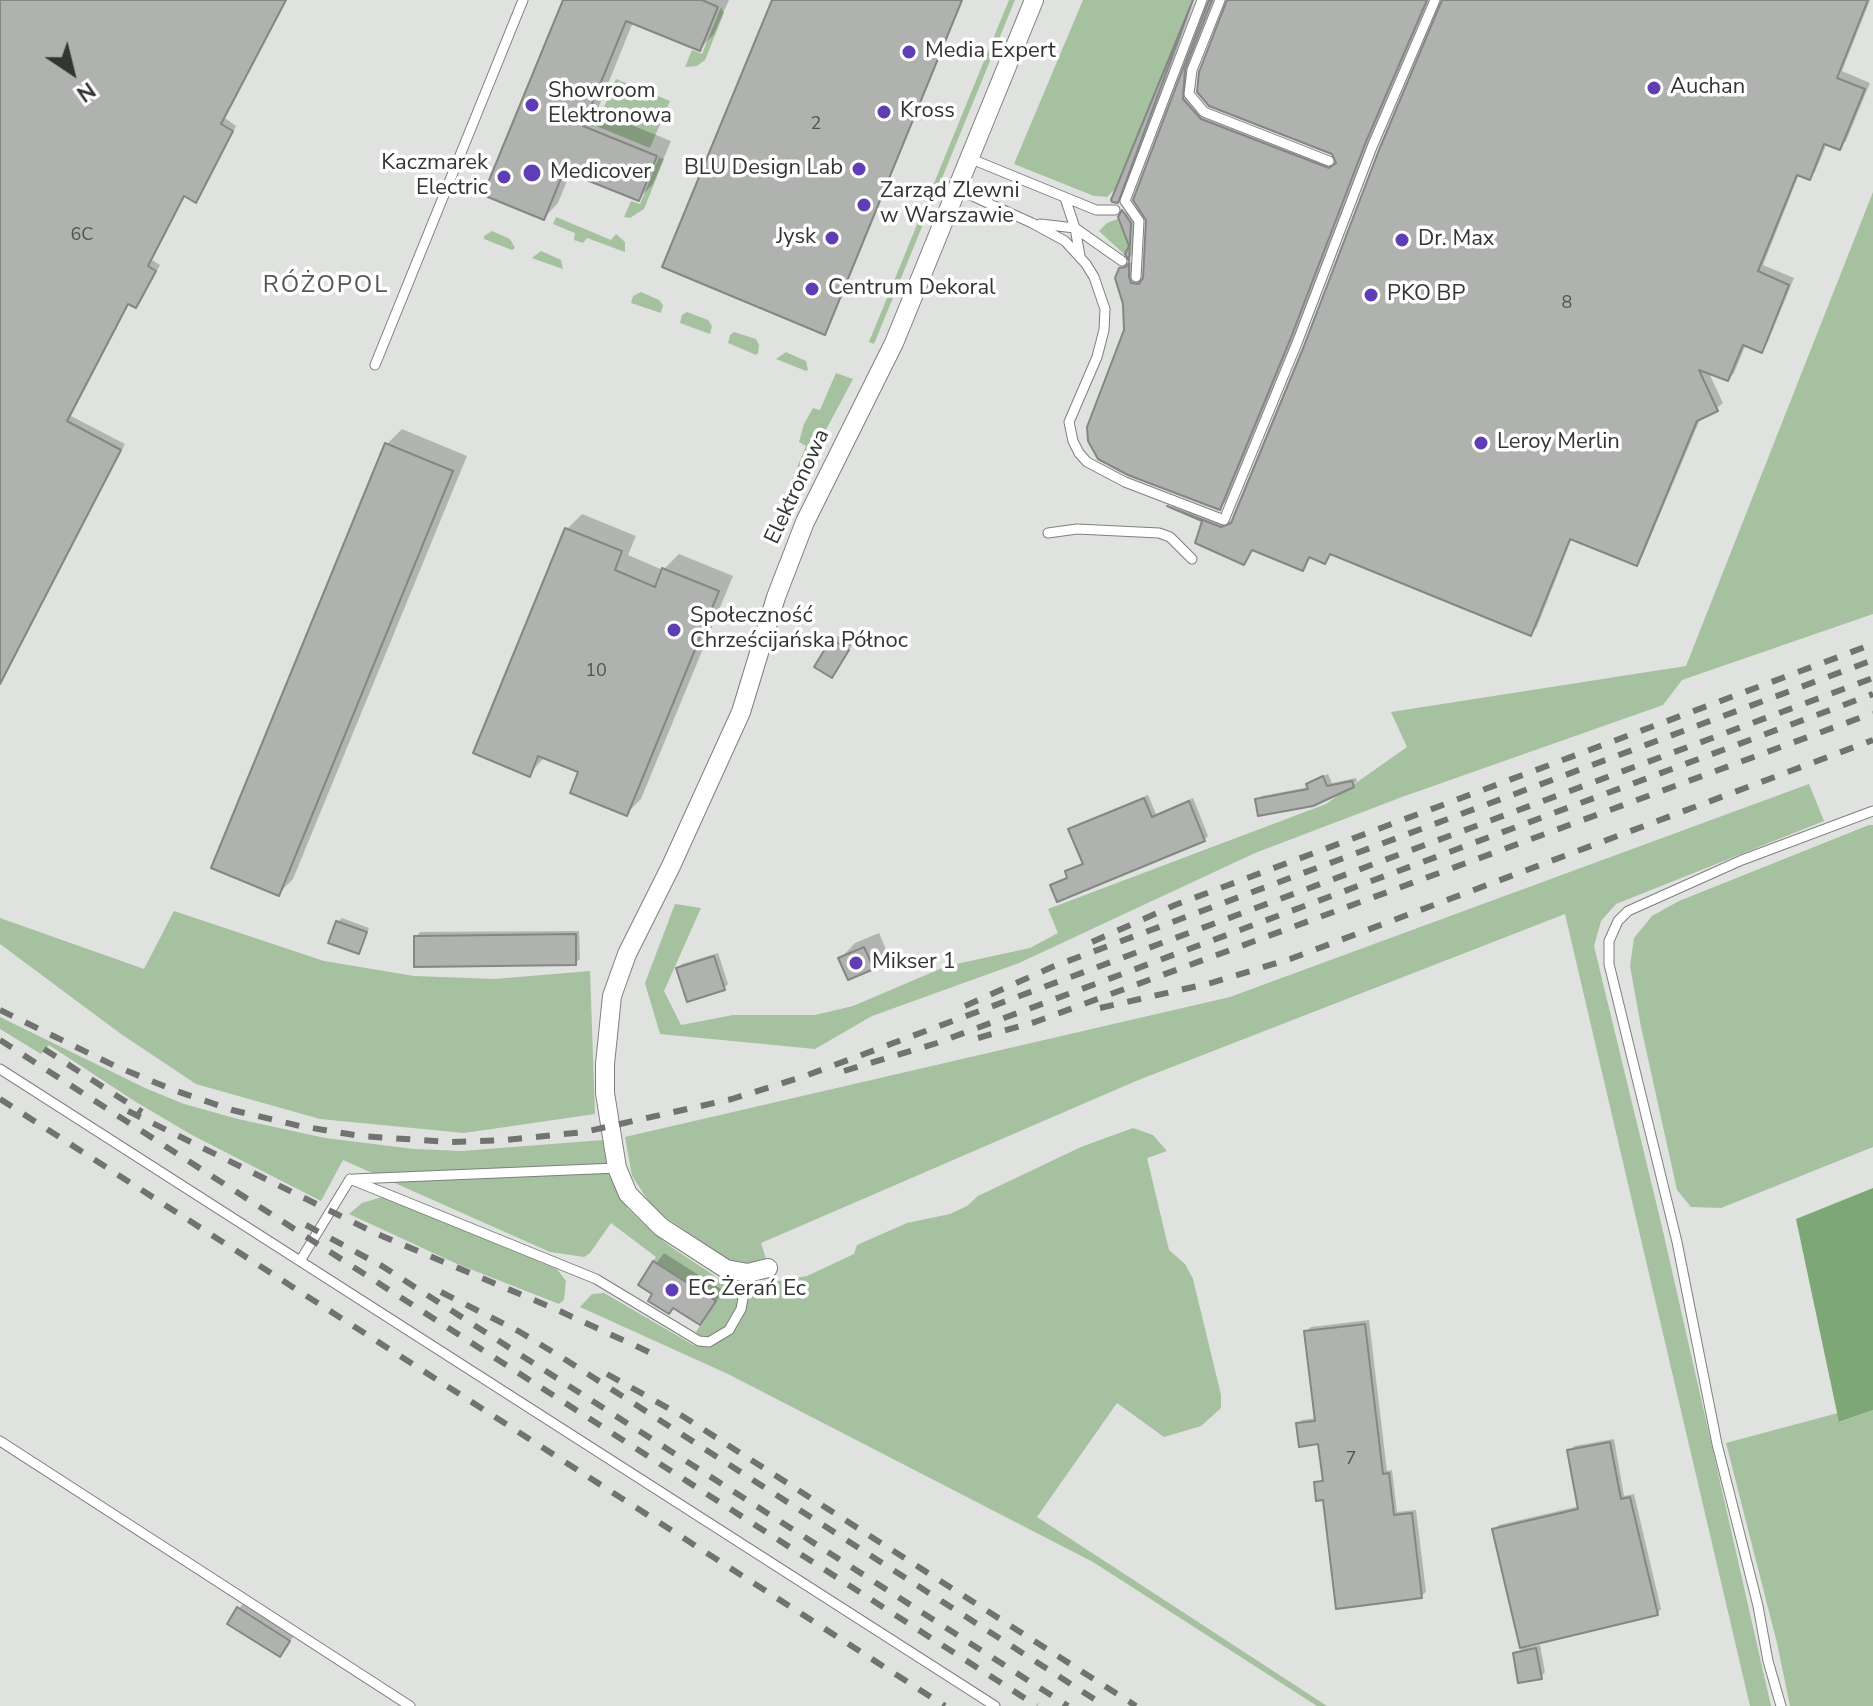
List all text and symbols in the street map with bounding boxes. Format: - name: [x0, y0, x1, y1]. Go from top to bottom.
- north arrow: [32, 32, 112, 112]
- place label: Media Expert: [925, 39, 1056, 65]
- marker: Media Expert: [900, 43, 918, 61]
- text: N: [70, 75, 101, 109]
- place label: Auchan: [1670, 75, 1745, 101]
- place label: Showroom Elektronowa: [548, 79, 672, 130]
- marker: Auchan: [1645, 79, 1663, 97]
- marker: Showroom Elektronowa: [523, 96, 541, 114]
- place label: Kross: [900, 99, 955, 125]
- marker: Kross: [875, 103, 893, 121]
- house number: 2: [811, 114, 821, 136]
- place label: Kaczmarek Electric: [381, 151, 488, 202]
- place label: BLU Design Lab: [684, 156, 843, 182]
- place label: Medicover: [550, 160, 651, 186]
- marker: BLU Design Lab: [850, 160, 868, 178]
- marker: Medicover: [521, 162, 543, 184]
- marker: Kaczmarek Electric: [495, 168, 513, 186]
- place label: Zarząd Zlewni w Warszawie: [880, 179, 1020, 230]
- marker: Zarząd Zlewni w Warszawie: [855, 196, 873, 214]
- house number: 6C: [71, 225, 93, 247]
- place label: Jysk: [776, 225, 816, 251]
- place label: Dr. Max: [1418, 227, 1494, 253]
- marker: Jysk: [823, 229, 841, 247]
- marker: Dr. Max: [1393, 231, 1411, 249]
- district label: RÓŻOPOL: [263, 272, 389, 300]
- place label: Centrum Dekoral: [828, 276, 996, 302]
- marker: Centrum Dekoral: [803, 280, 821, 298]
- place label: PKO BP: [1387, 282, 1465, 308]
- marker: PKO BP: [1362, 286, 1380, 304]
- house number: 8: [1562, 293, 1572, 315]
- street label: Elektronowa: [760, 425, 836, 549]
- place label: Leroy Merlin: [1497, 430, 1620, 456]
- marker: Leroy Merlin: [1472, 434, 1490, 452]
- place label: Społeczność Chrześcijańska Północ: [690, 604, 908, 656]
- marker: Społeczność Chrześcijańska Północ: [665, 621, 683, 639]
- house number: 10: [585, 661, 607, 683]
- place label: Mikser 1: [872, 950, 956, 976]
- marker: Mikser 1: [847, 954, 865, 972]
- place label: EC Żerań Ec: [688, 1277, 806, 1303]
- marker: EC Żerań Ec: [663, 1281, 681, 1299]
- house number: 7: [1346, 1449, 1356, 1471]

